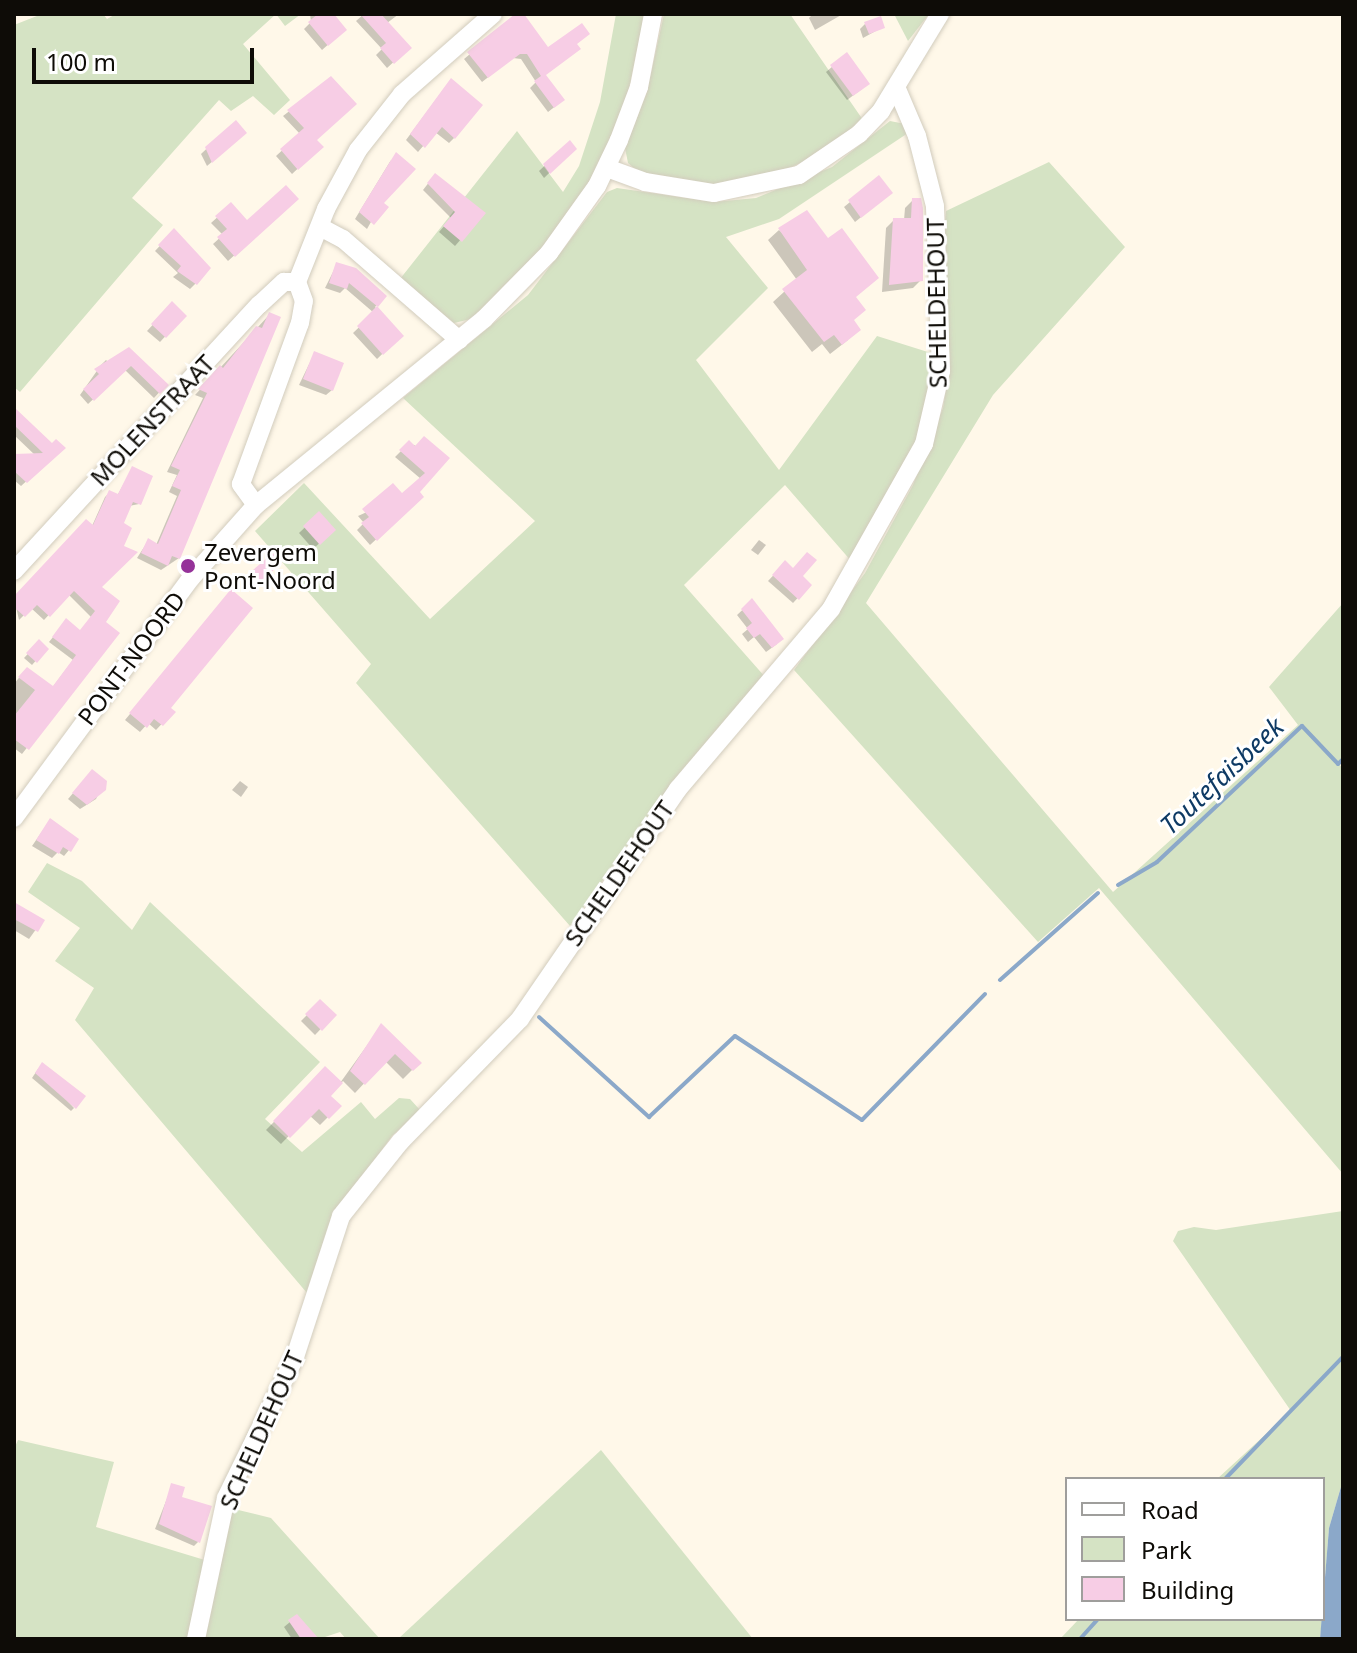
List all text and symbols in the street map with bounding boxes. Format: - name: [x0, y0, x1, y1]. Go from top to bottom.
- scale bar: [36, 32, 258, 82]
- text: 100 m: [46, 45, 116, 78]
- street label: SCHELDEHOUT: [920, 218, 952, 388]
- street label: MOLENSTRAAT: [84, 349, 220, 491]
- place label: Zevergem Pont-Noord: [204, 538, 336, 594]
- marker: Zevergem Pont-Noord: [179, 557, 197, 575]
- street label: PONT-NOORD: [71, 586, 191, 730]
- water label: Toutefaisbeek: [1154, 711, 1290, 841]
- street label: SCHELDEHOUT: [558, 795, 680, 951]
- street label: SCHELDEHOUT: [213, 1346, 309, 1514]
- legend: [1065, 1477, 1325, 1621]
- text: Road: [1141, 1493, 1199, 1526]
- text: Park: [1141, 1533, 1192, 1566]
- text: Building: [1141, 1573, 1234, 1606]

